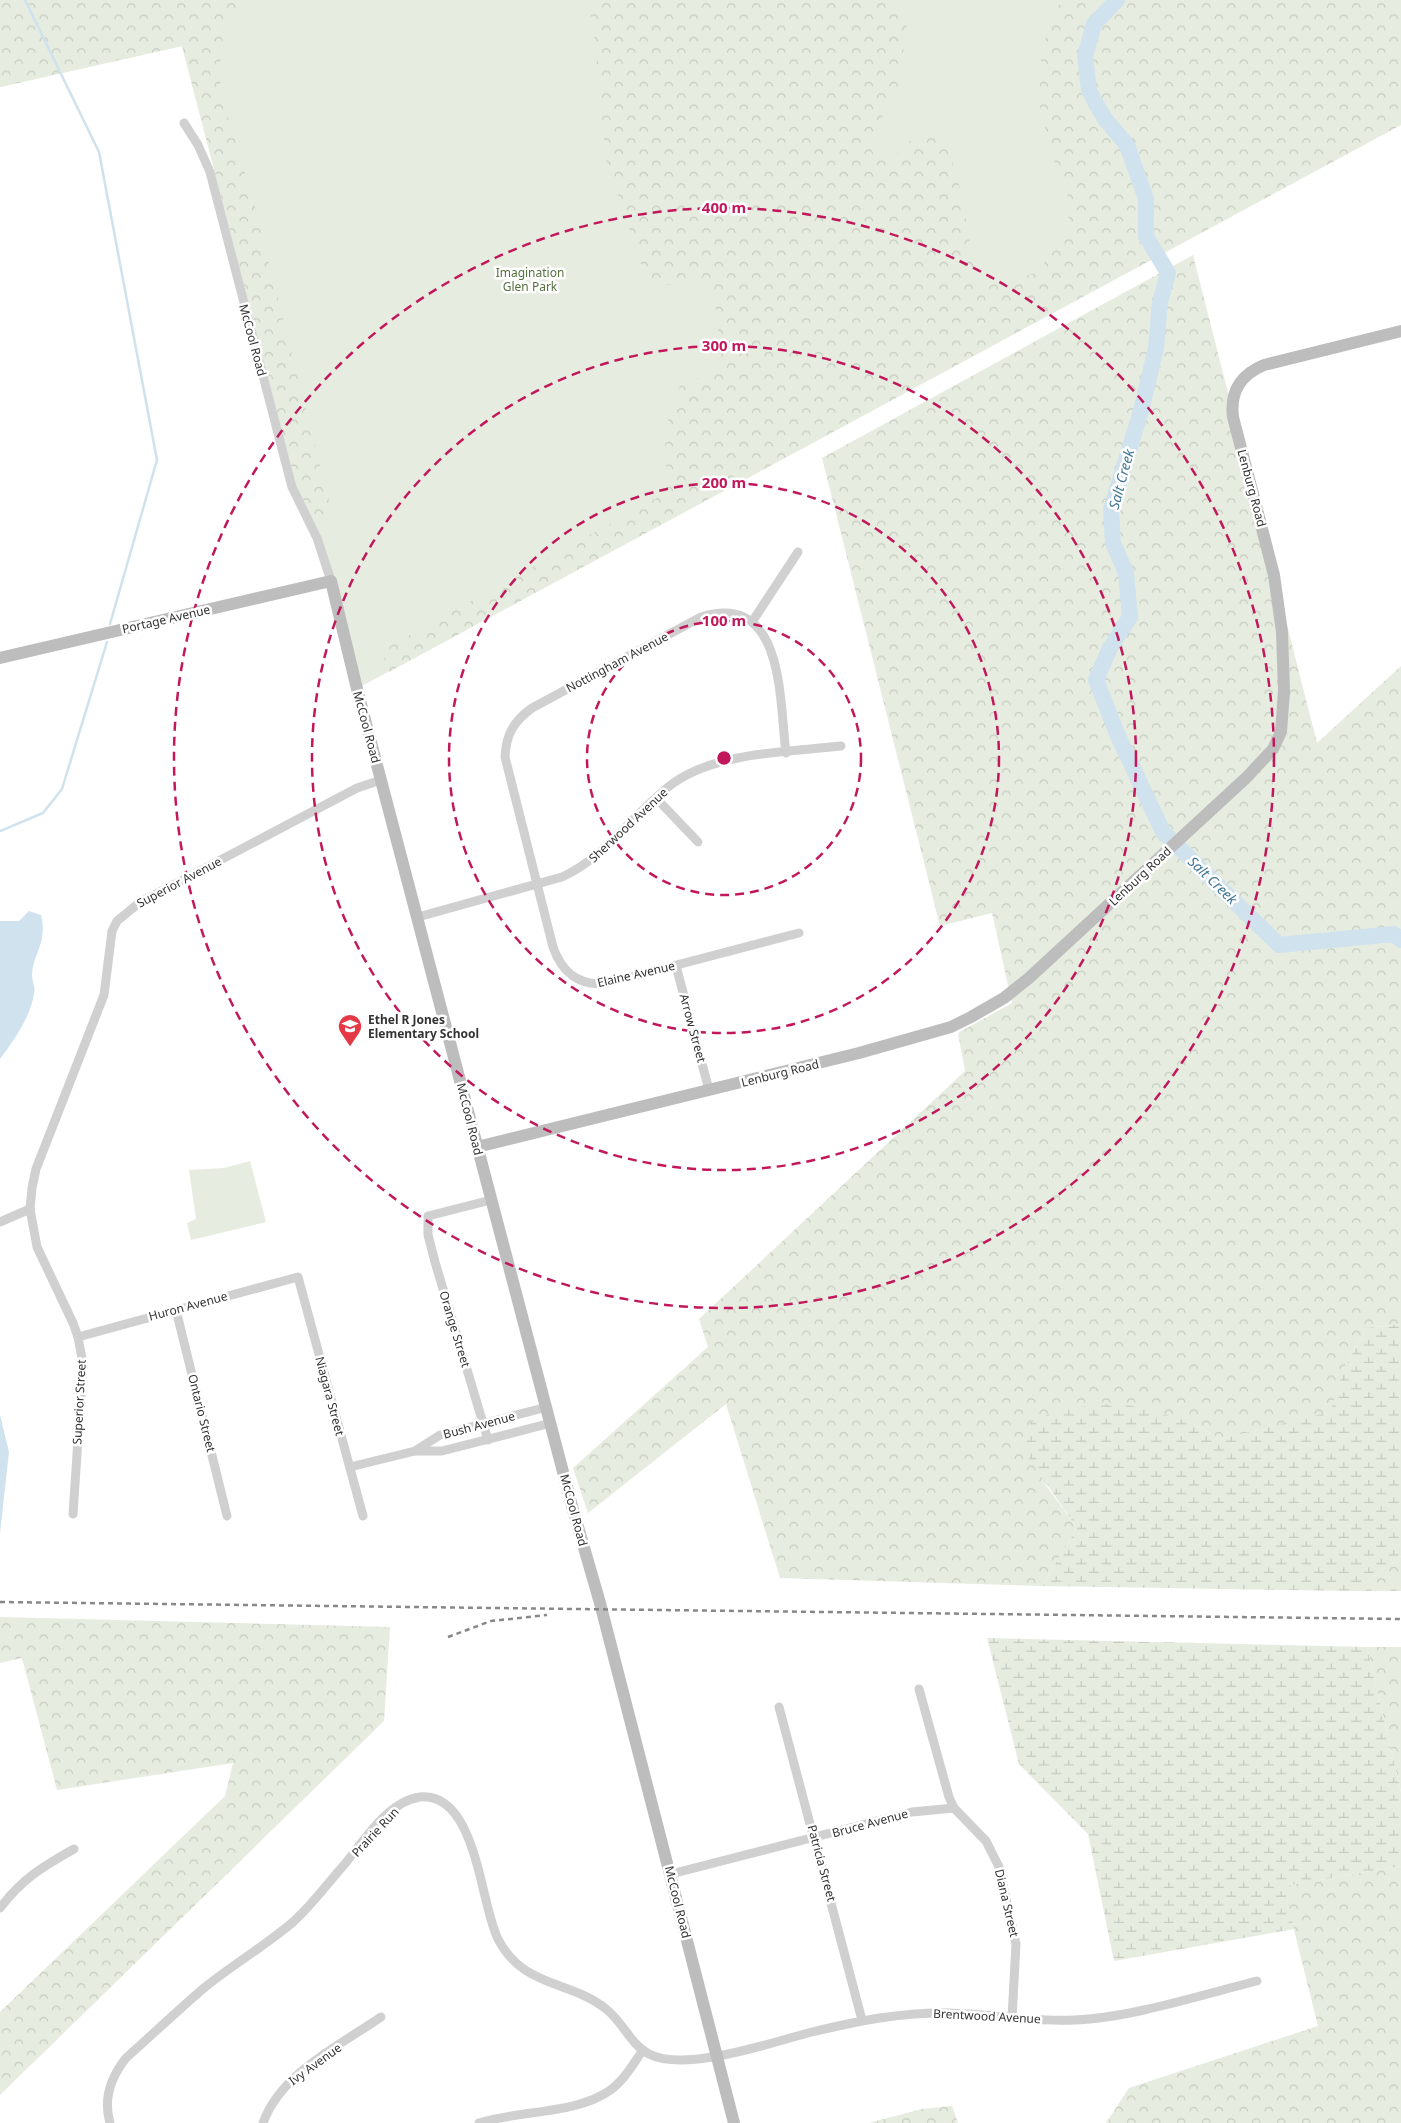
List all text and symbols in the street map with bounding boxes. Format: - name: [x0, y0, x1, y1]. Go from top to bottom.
- text: 400 m: [702, 197, 746, 217]
- park label: Imagination Glen Park: [496, 264, 564, 295]
- street label: McCool Road: [235, 302, 271, 378]
- text: 300 m: [702, 335, 746, 355]
- water label: Salt Creek: [1104, 446, 1138, 511]
- street label: Lenburg Road: [1234, 447, 1270, 529]
- text: 200 m: [702, 472, 746, 492]
- street label: Portage Avenue: [120, 601, 212, 637]
- text: 100 m: [702, 610, 746, 630]
- street label: Nottingham Avenue: [563, 628, 671, 696]
- street label: McCool Road: [349, 689, 385, 765]
- centre of rings: [715, 749, 733, 767]
- street label: Sherwood Avenue: [585, 784, 671, 866]
- street label: Lenburg Road: [1105, 843, 1175, 909]
- street label: Superior Avenue: [134, 852, 225, 911]
- water label: Salt Creek: [1184, 852, 1242, 909]
- street label: Elaine Avenue: [596, 957, 677, 991]
- street label: Arrow Street: [676, 992, 710, 1065]
- place label: Ethel R Jones Elementary School: [368, 1011, 479, 1042]
- school or university icon: Ethel R Jones Elementary School: [337, 1013, 363, 1047]
- street label: Lenburg Road: [739, 1055, 821, 1091]
- street label: McCool Road: [453, 1081, 487, 1157]
- street label: Huron Avenue: [147, 1287, 230, 1325]
- street label: Orange Street: [435, 1289, 475, 1370]
- street label: Niagara Street: [311, 1355, 349, 1438]
- street label: Superior Street: [68, 1358, 90, 1445]
- street label: Ontario Street: [184, 1372, 220, 1454]
- street label: Bush Avenue: [441, 1407, 517, 1443]
- street label: McCool Road: [556, 1472, 592, 1548]
- street label: Prairie Run: [348, 1804, 402, 1860]
- street label: Bruce Avenue: [830, 1805, 910, 1841]
- street label: Patricia Street: [804, 1823, 841, 1904]
- street label: McCool Road: [661, 1864, 695, 1940]
- street label: Diana Street: [991, 1867, 1023, 1939]
- street label: Brentwood Avenue: [933, 2005, 1041, 2027]
- street label: Ivy Avenue: [285, 2039, 345, 2089]

